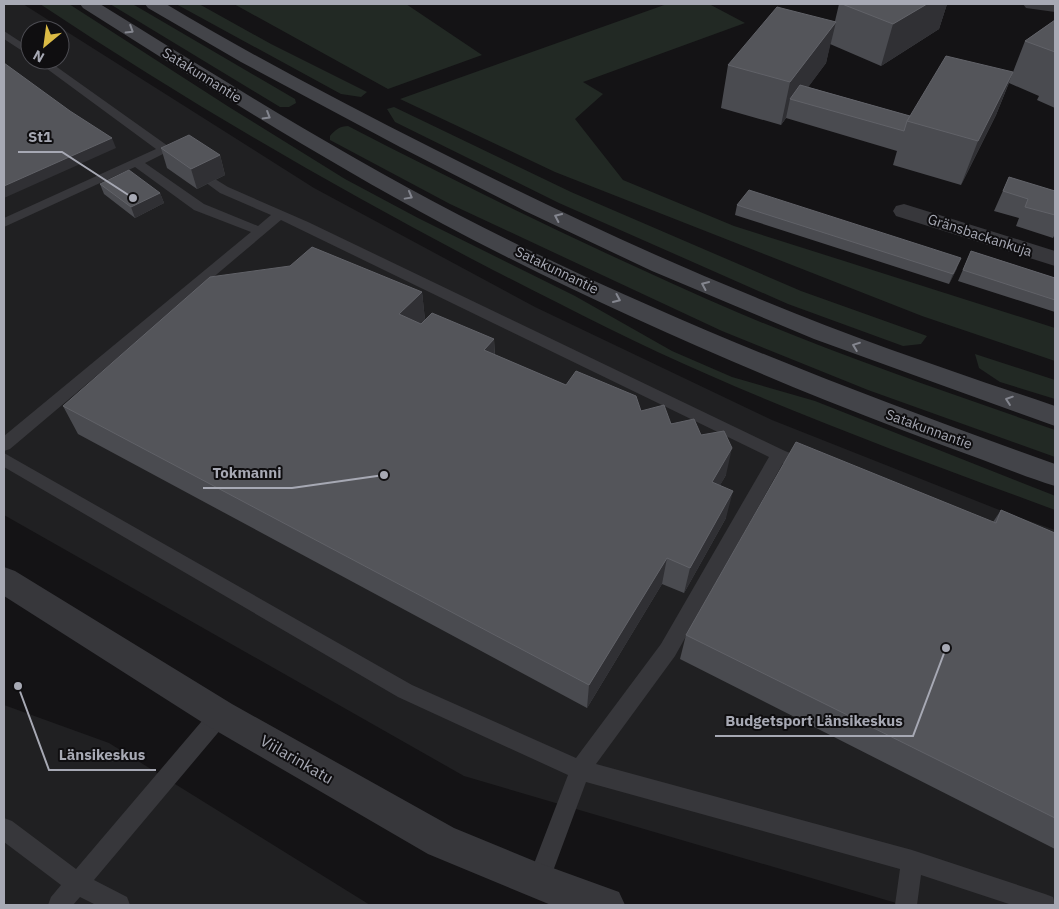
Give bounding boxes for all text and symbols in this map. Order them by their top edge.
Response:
north arrow [20,20,70,70]
one-way arrow [124,23,133,33]
street label: Satakunnantie [159,43,245,107]
text: N [30,46,47,67]
one-way arrow [262,110,271,120]
callout: St1 [18,122,62,152]
text: St1 [28,127,52,146]
one-way arrow [404,190,413,200]
street label: Gränsbackankuja [926,210,1035,260]
one-way arrow [554,214,563,224]
street label: Satakunnantie [512,242,602,298]
one-way arrow [701,280,710,291]
one-way arrow [612,293,621,304]
one-way arrow [852,342,861,352]
one-way arrow [1005,396,1014,406]
street label: Satakunnantie [883,405,975,453]
callout: Tokmanni [203,458,292,488]
text: Tokmanni [212,463,282,482]
callout: Budgetsport Länsikeskus [715,706,913,736]
text: Budgetsport Länsikeskus [725,711,903,730]
street label: Viilarinkatu [257,730,337,788]
callout: Länsikeskus [49,740,156,770]
text: Länsikeskus [59,745,146,764]

